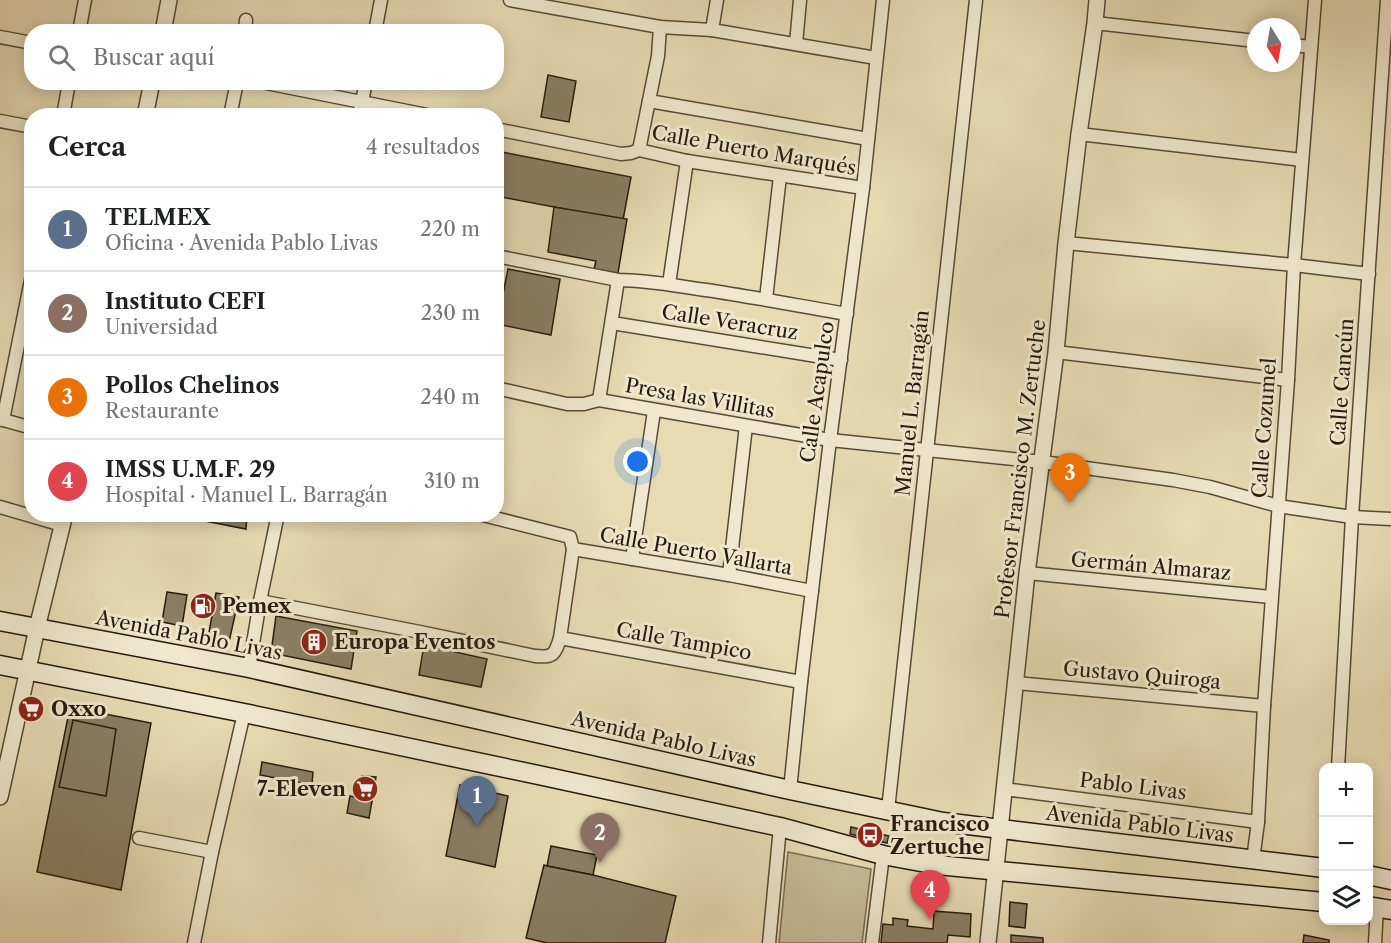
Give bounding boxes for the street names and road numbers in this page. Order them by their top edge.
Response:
street label: Calle Puerto Marqués [650,120,858,180]
street label: Calle Veracruz [660,299,800,345]
street label: Manuel L. Barragán [890,308,934,497]
street label: Calle Cancún [1326,317,1358,447]
street label: Profesor Francisco M. Zertuche [990,318,1050,620]
street label: Calle Acapulco [795,320,839,464]
street label: Calle Cozumel [1247,357,1281,499]
street label: Presa las Villitas [623,373,777,423]
street label: Calle Puerto Vallarta [598,522,795,580]
street label: Germán Almaraz [1070,547,1232,585]
street label: Avenida Pablo Livas [93,605,284,665]
street label: Calle Tampico [614,617,754,665]
street label: Gustavo Quiroga [1062,656,1222,694]
street label: Avenida Pablo Livas [568,706,759,772]
street label: Pablo Livas [1078,768,1188,804]
street label: Avenida Pablo Livas [1044,800,1235,847]

